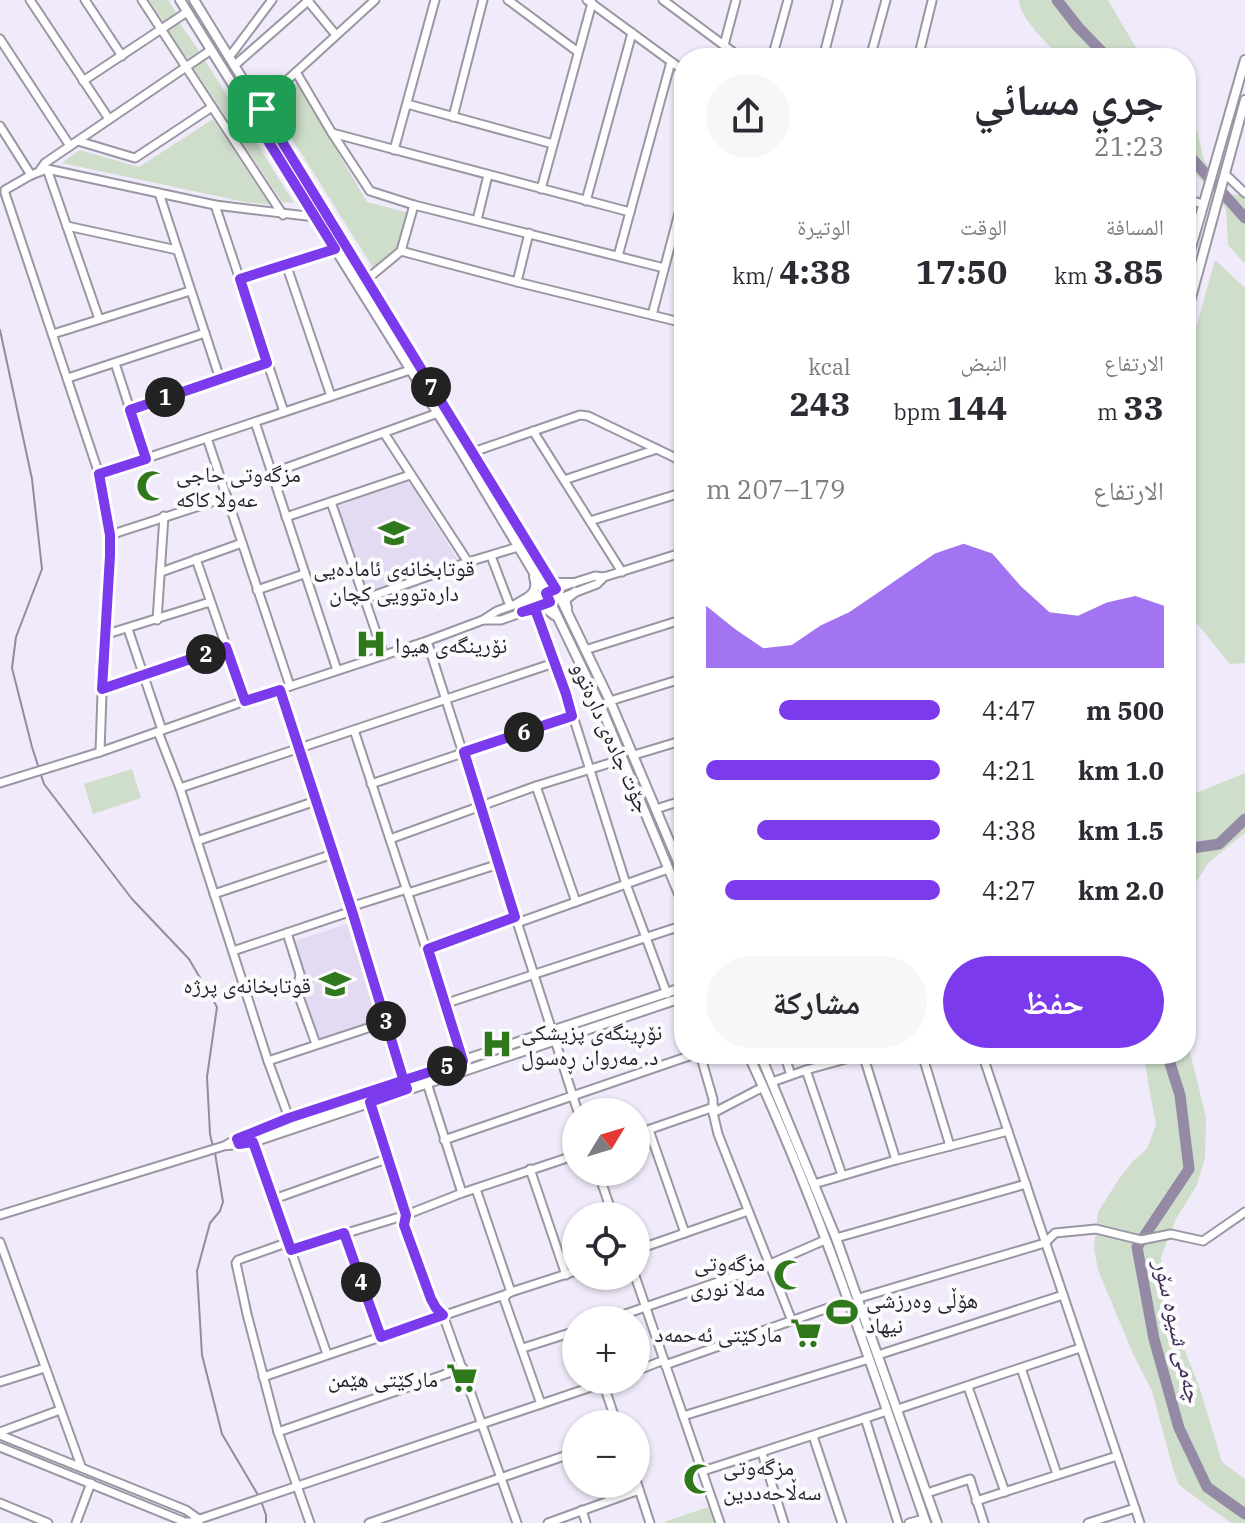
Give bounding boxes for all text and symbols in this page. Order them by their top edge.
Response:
text: جري مسائي [973,70,1164,127]
button: share [706,74,790,158]
pin [228,75,296,143]
icon: arrive [240,87,284,131]
text: 21:23 [1094,129,1164,163]
text: الوتيرة [797,212,851,241]
text: الوقت [960,212,1007,241]
text: المسافة [1106,212,1164,241]
text: 4:38 [779,249,851,293]
text: 17:50 [915,249,1007,293]
text: 3.85 [1093,249,1164,293]
text: /km [732,261,779,290]
text: km [1054,261,1093,290]
text: النبض [960,348,1007,377]
text: الارتفاع [1104,348,1164,377]
text: kcal [808,352,851,381]
pin: 7 [411,367,451,407]
text: 7 [424,372,438,401]
pin: 1 [145,377,185,417]
text: 243 [789,381,851,425]
text: 1 [158,382,172,411]
text: 144 [946,385,1007,429]
text: 33 [1123,385,1164,429]
text: bpm [893,397,946,426]
text: m [1097,397,1123,426]
place label: مزگەوتی حاجی عەولا کاکە [176,459,301,513]
mosque icon: مزگەوتی حاجی عەولا کاکە [135,469,169,503]
text: 179–207 m [706,472,846,506]
text: الارتفاع [1093,473,1164,507]
school or university icon: قوتابخانەی ئامادەیی دارەتوویی کچان [377,516,411,550]
place label: قوتابخانەی ئامادەیی دارەتوویی کچان [313,553,475,607]
hospital icon: نۆرینگەی هیوا [354,627,388,661]
place label: نۆرینگەی هیوا [395,630,507,659]
pin: 2 [186,634,226,674]
text: 2 [199,639,213,668]
street label: جۆت جادەی دارەتوو [566,657,658,817]
text: 4:47 [982,693,1036,727]
text: 500 m [1086,693,1164,727]
pin: 6 [504,712,544,752]
text: 6 [517,717,531,746]
text: 4:21 [982,753,1036,787]
text: 1.0 km [1078,753,1164,787]
text: 4:38 [982,813,1036,847]
text: 1.5 km [1078,813,1164,847]
text: 4:27 [982,873,1036,907]
text: 2.0 km [1078,873,1164,907]
button: مشاركة [706,956,927,1048]
button: حفظ [943,956,1164,1048]
school or university icon: قوتابخانەی پرژە [318,967,352,1001]
place label: قوتابخانەی پرژە [183,970,311,999]
pin: 3 [366,1001,406,1041]
text: 3 [379,1006,393,1035]
place label: نۆڕینگەی پزیشکی د. مەروان ڕەسول [521,1017,662,1074]
hospital icon: نۆڕینگەی پزیشکی د. مەروان ڕەسول [480,1027,514,1061]
pin: 5 [427,1046,467,1086]
text: 5 [440,1051,454,1080]
north arrow [562,1098,650,1186]
map controls [562,1098,650,1498]
button: locate [562,1202,650,1290]
place label: مزگەوتی مەلا نوری [690,1248,765,1302]
water label: چەمی شیوە سۆر [1147,1255,1211,1406]
mosque icon: مزگەوتی مەلا نوری [772,1258,806,1292]
pin: 4 [341,1262,381,1302]
text: 4 [354,1267,368,1296]
place label: هۆڵی وەرزشی نیهاد [866,1285,978,1339]
sports icon: هۆڵی وەرزشی نیهاد [825,1295,859,1329]
button: + [562,1306,650,1394]
supermarket icon: مارکێتی ئەحمەد [789,1316,823,1350]
place label: مارکێتی ئەحمەد [655,1319,782,1348]
supermarket icon: مارکێتی هێمن [445,1361,479,1395]
place label: مارکێتی هێمن [328,1364,438,1393]
button: − [562,1410,650,1498]
place label: مزگەوتی سەڵاحەددین [723,1452,821,1506]
mosque icon: مزگەوتی سەڵاحەددین [682,1462,716,1496]

